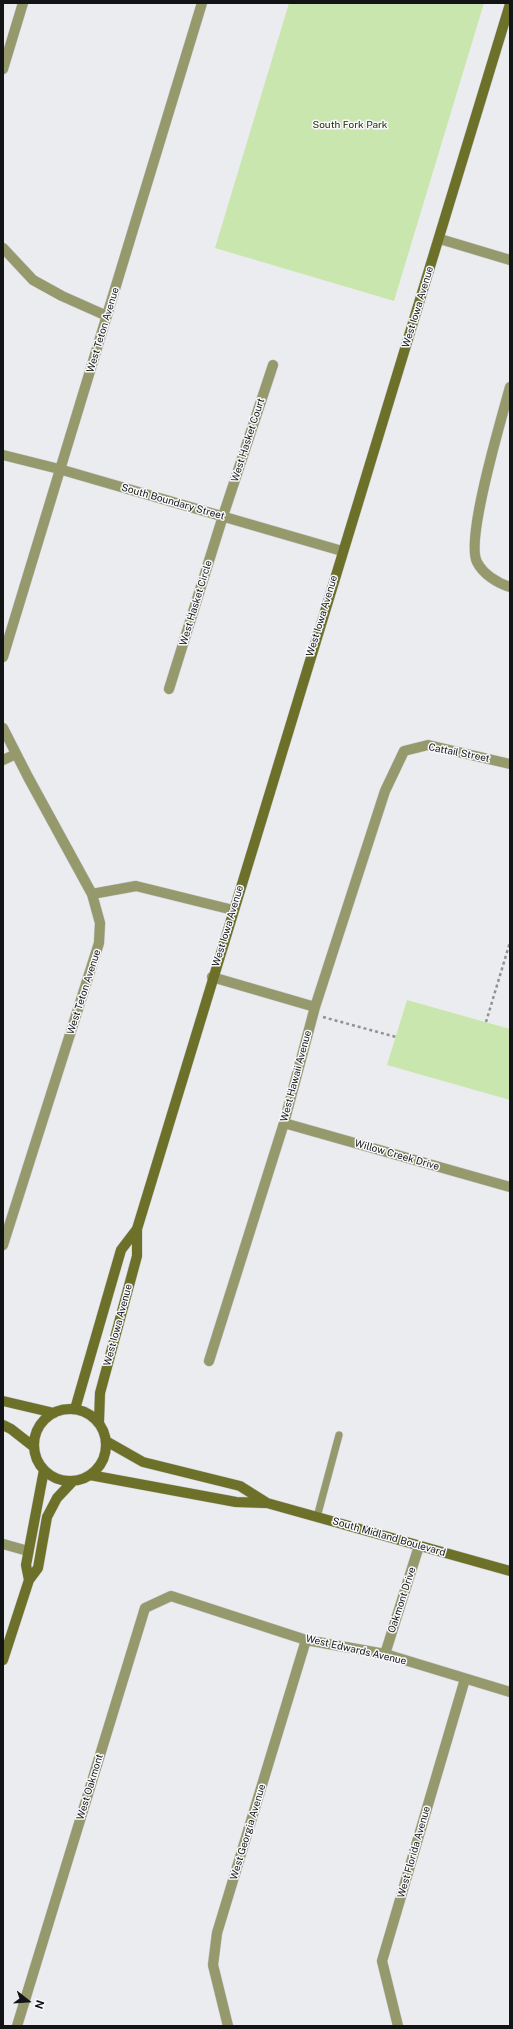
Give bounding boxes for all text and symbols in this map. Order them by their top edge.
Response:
park label: South Fork Park [313,119,387,131]
street label: West Iowa Avenue [400,265,436,349]
street label: West Teton Avenue [84,286,122,374]
street label: West Hasket Court [229,397,267,483]
street label: South Boundary Street [120,482,226,522]
street label: West Hasket Circle [177,559,215,647]
street label: West Iowa Avenue [304,574,340,658]
street label: Cattail Street [427,741,491,765]
street label: West Iowa Avenue [210,884,246,968]
street label: West Teton Avenue [65,948,103,1036]
street label: West Hawaii Avenue [278,1029,314,1123]
street label: Willow Creek Drive [353,1137,441,1173]
street label: West Iowa Avenue [101,1283,135,1367]
street label: South Midland Boulevard [331,1515,447,1559]
street label: Oakmont Drive [386,1566,418,1634]
street label: West Edwards Avenue [305,1633,407,1667]
street label: West Oakmont [74,1753,106,1821]
street label: West Georgia Avenue [228,1783,268,1881]
street label: West Florida Avenue [395,1805,433,1899]
north arrow [8,1981,48,2021]
text: N [32,1999,46,2010]

